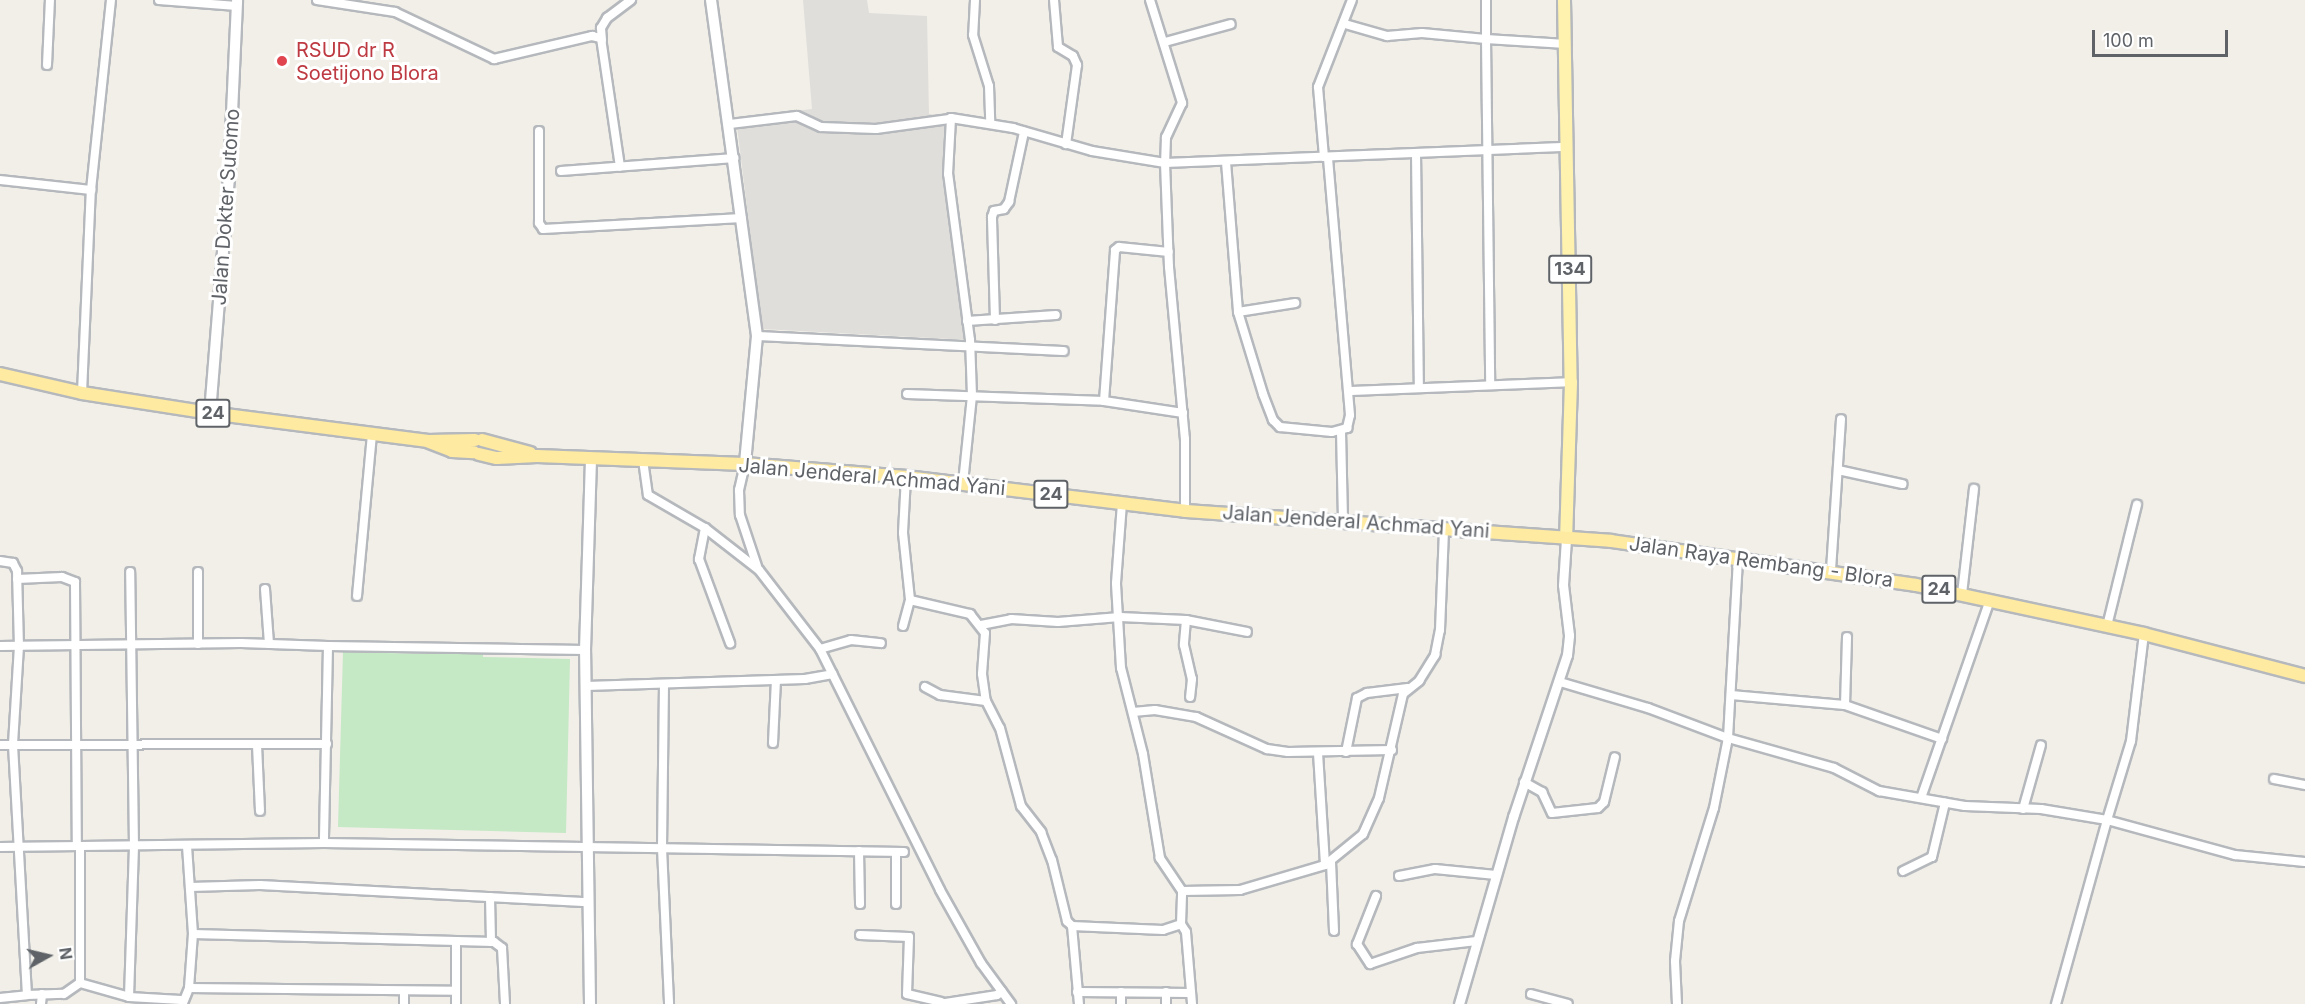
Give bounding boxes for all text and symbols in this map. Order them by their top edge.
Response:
scale bar [2095,18,2232,56]
text: 100 m [2103,30,2154,51]
place label: RSUD dr R Soetijono Blora [296,38,439,85]
marker: RSUD dr R Soetijono Blora [273,52,291,70]
street label: Jalan Dokter Sutomo [207,108,245,306]
road number: 134 [1548,254,1592,284]
road number: 24 [195,398,231,428]
street label: Jalan Jenderal Achmad Yani [738,453,1006,501]
road number: 24 [1033,479,1069,509]
street label: Jalan Jenderal Achmad Yani [1222,501,1490,543]
street label: Jalan Raya Rembang - Blora [1627,532,1895,592]
road number: 24 [1921,574,1957,604]
north arrow [18,926,78,986]
text: N [55,946,77,961]

